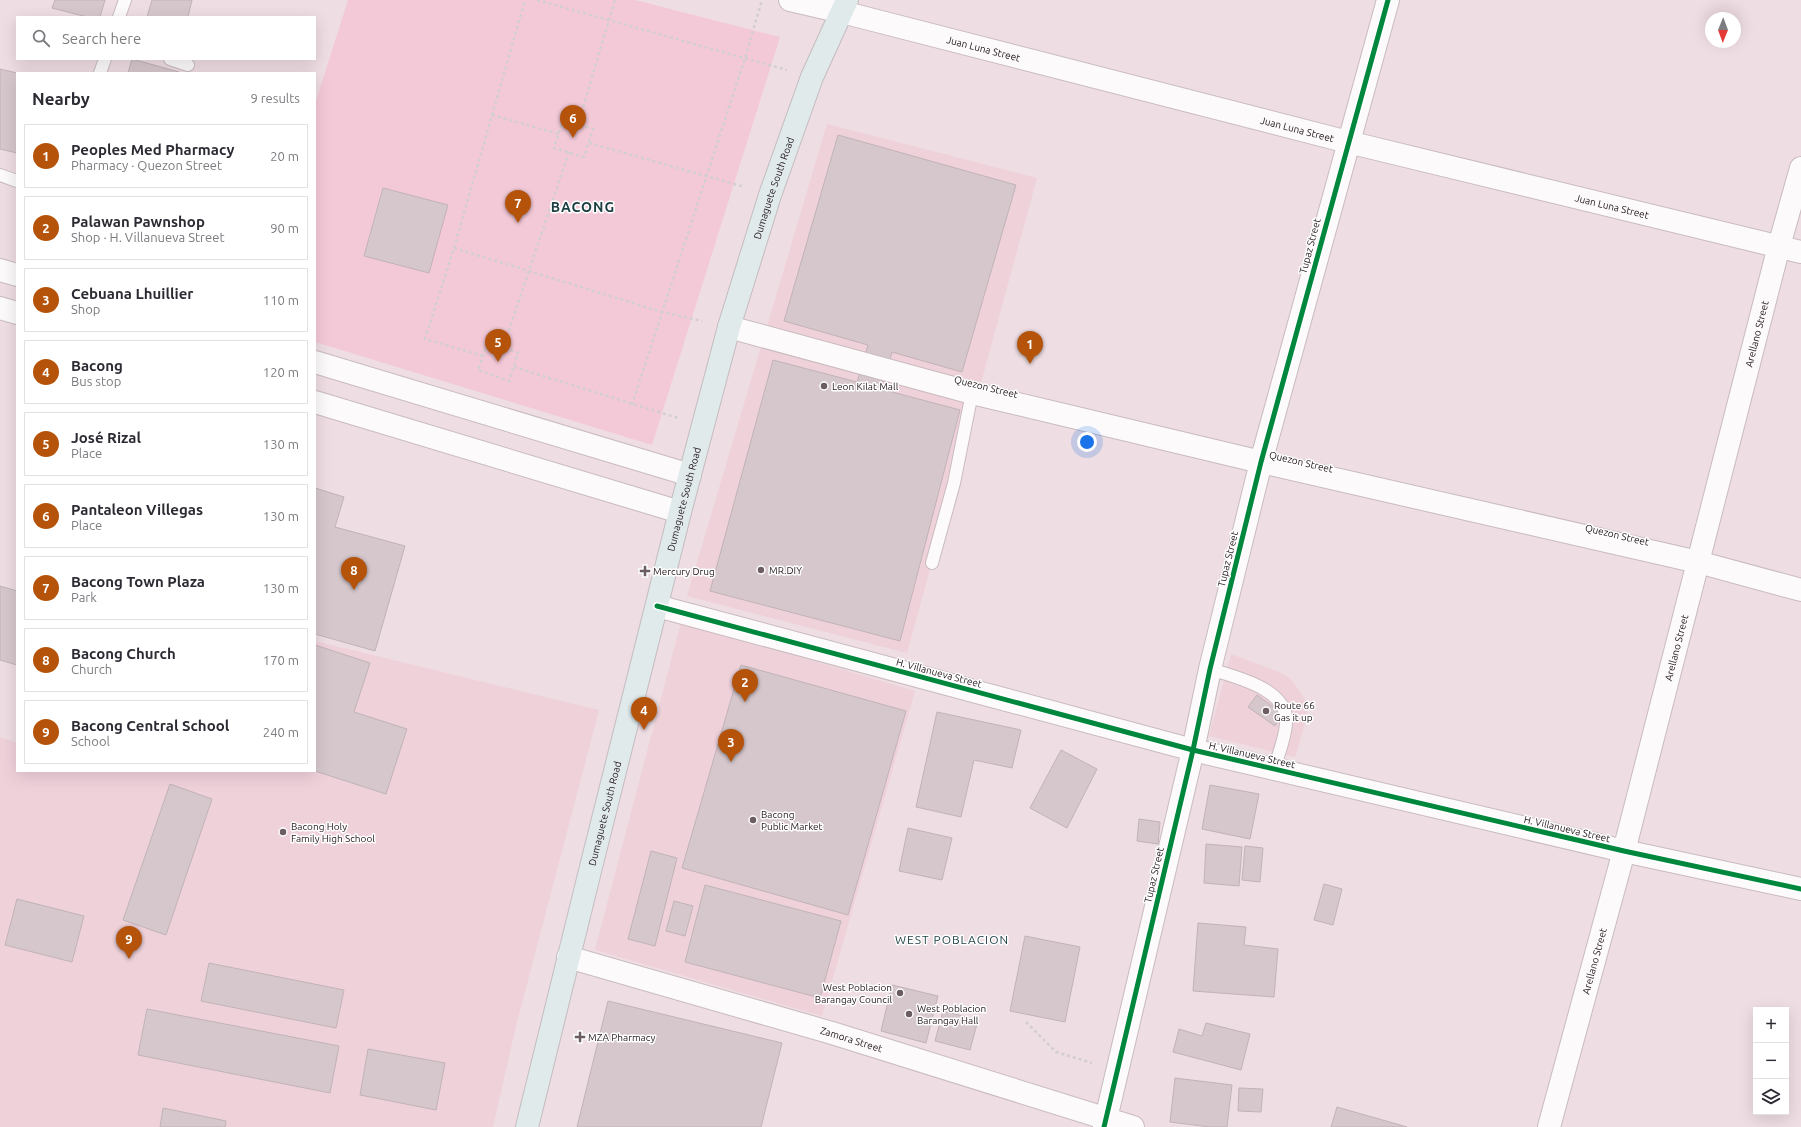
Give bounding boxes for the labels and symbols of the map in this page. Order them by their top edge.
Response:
north arrow [1705,12,1741,48]
street label: Juan Luna Street [945,34,1022,63]
pin: 6 [560,105,586,138]
street label: Juan Luna Street [1259,114,1335,144]
street label: Dumaguete South Road [751,135,796,240]
pin: 7 [505,190,531,223]
street label: Juan Luna Street [1574,192,1650,220]
district label: BACONG [551,199,615,215]
street label: Tupaz Street [1297,217,1323,275]
street label: Arellano Street [1743,299,1770,368]
pin: 5 [485,329,511,362]
pin: 1 [1017,331,1043,364]
street label: Quezon Street [953,374,1019,400]
marker: Leon Kilat Mall [819,381,829,391]
place label: Leon Kilat Mall [832,381,899,392]
your location [1077,432,1097,452]
street label: Dumaguete South Road [665,446,702,552]
street label: Quezon Street [1268,449,1334,475]
street label: Quezon Street [1584,522,1650,548]
street label: Tupaz Street [1216,530,1240,588]
pin: 8 [341,557,367,590]
marker: MR.DIY [756,565,766,575]
place label: MR.DIY [769,565,802,576]
marker: Mercury Drug [640,566,650,576]
place label: Mercury Drug [653,566,715,577]
street label: Arellano Street [1662,613,1690,682]
street label: H. Villanueva Street [895,656,983,690]
pin: 2 [732,669,758,702]
pin: 4 [631,697,657,730]
place label: Route 66 Gas it up [1274,700,1315,723]
marker: Route 66 Gas it up [1261,706,1271,716]
pin: 3 [718,729,744,762]
street label: H. Villanueva Street [1208,740,1296,770]
street label: Dumaguete South Road [586,760,623,867]
place label: Bacong Public Market [761,809,823,832]
street label: H. Villanueva Street [1523,814,1611,844]
marker: Bacong Public Market [748,815,758,825]
place label: Bacong Holy Family High School [291,821,375,844]
marker: Bacong Holy Family High School [278,827,288,837]
street label: Tupaz Street [1142,846,1166,904]
pin: 9 [116,926,142,959]
street label: Arellano Street [1580,927,1608,995]
district label: WEST POBLACION [895,933,1009,946]
place label: West Poblacion Barangay Council [815,982,892,1005]
marker: West Poblacion Barangay Council [895,988,905,998]
place label: West Poblacion Barangay Hall [917,1003,986,1026]
marker: West Poblacion Barangay Hall [904,1009,914,1019]
street label: Zamora Street [819,1024,884,1054]
marker: MZA Pharmacy [575,1032,585,1042]
place label: MZA Pharmacy [588,1032,655,1043]

